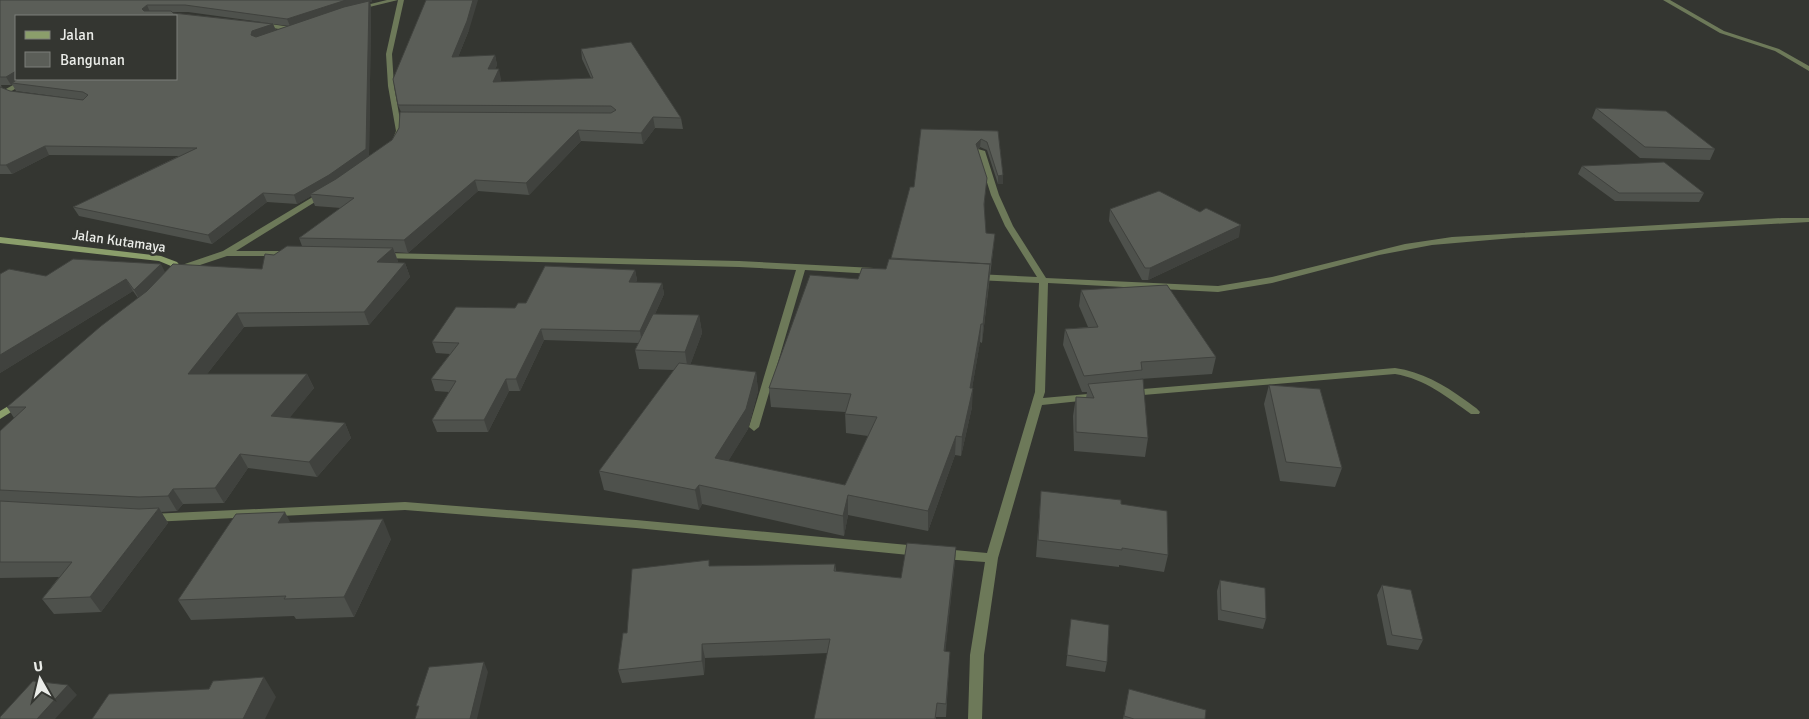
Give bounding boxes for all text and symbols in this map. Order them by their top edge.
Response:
legend [15,15,178,80]
text: Jalan [60,26,94,44]
text: Bangunan [60,51,125,69]
street label: Jalan Kutamaya [71,226,167,256]
north arrow [15,654,65,704]
text: U [32,658,44,676]

